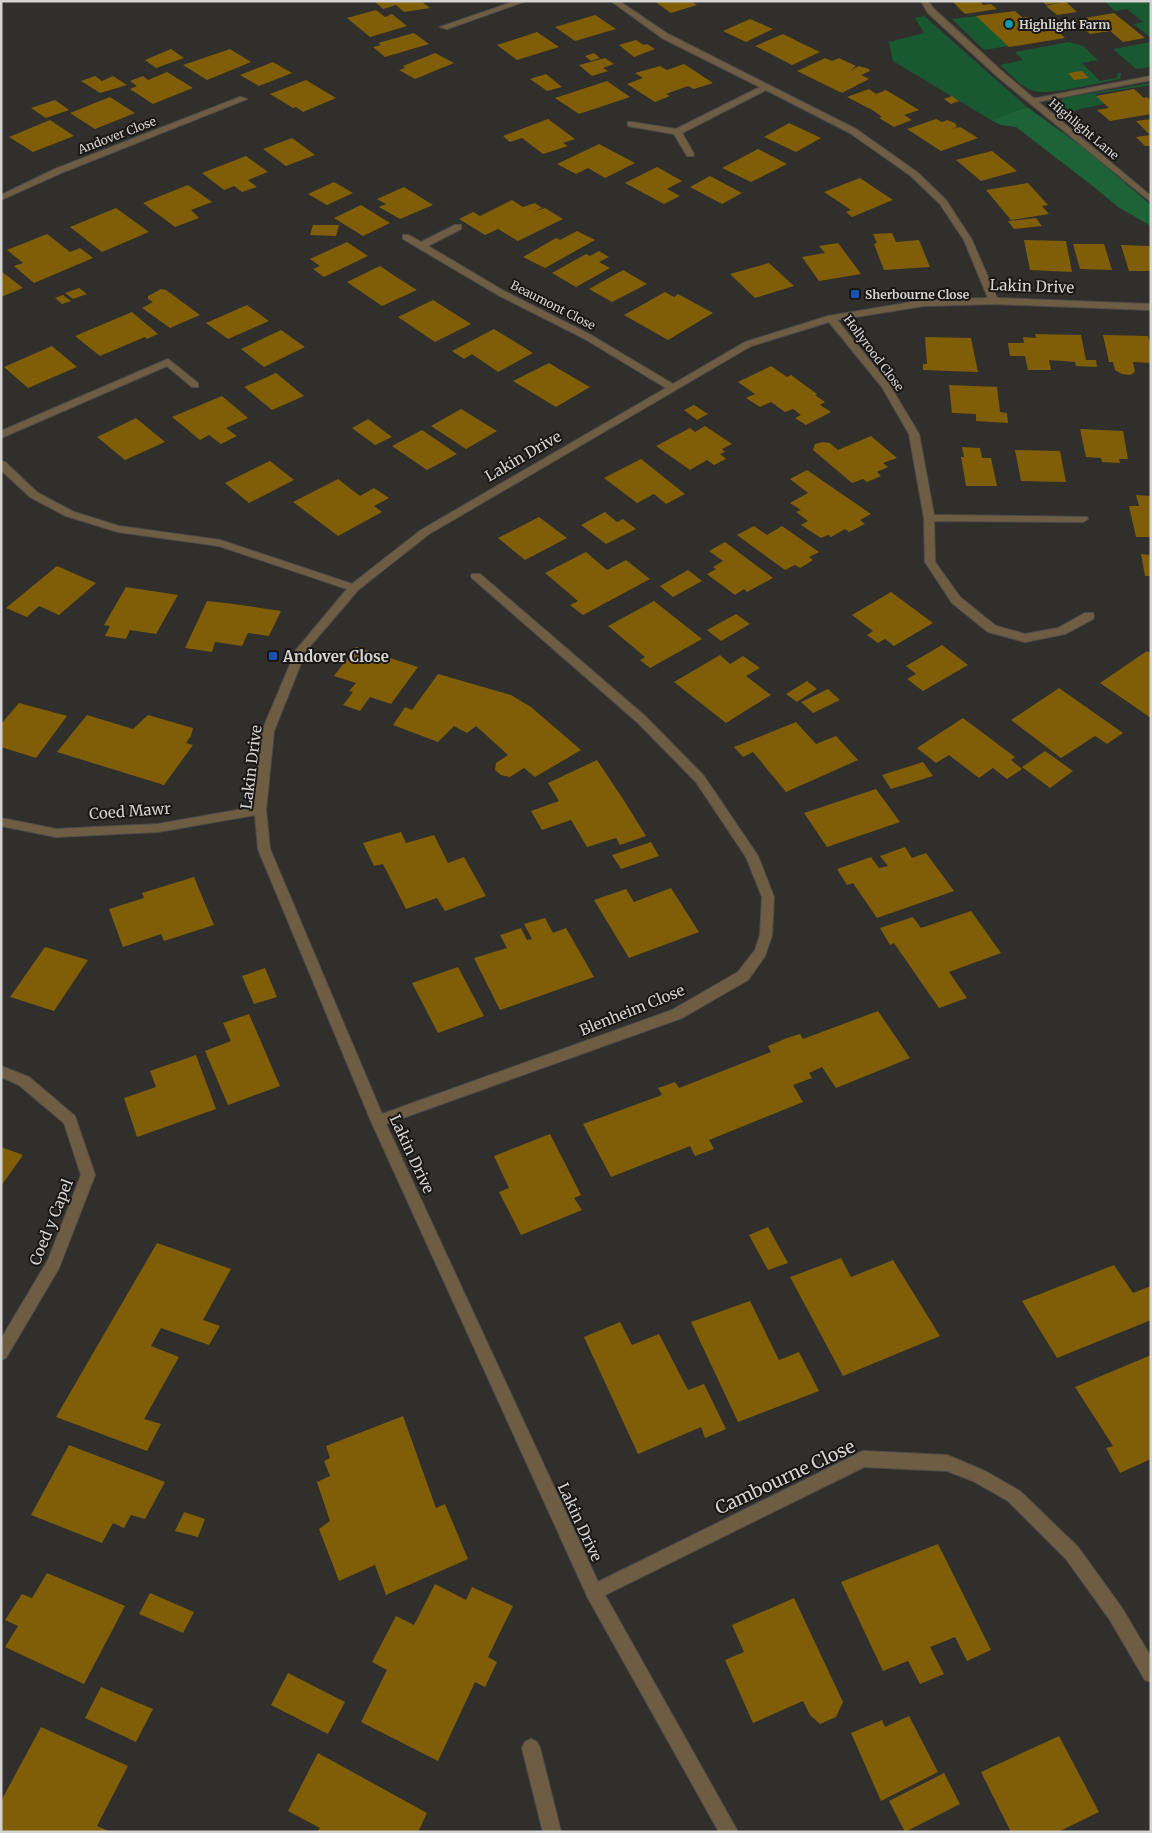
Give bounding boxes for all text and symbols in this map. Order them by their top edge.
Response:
place label: Highlight Farm [1019,17,1110,32]
marker: Highlight Farm [1003,18,1015,30]
street label: Highlight Lane [1046,95,1122,163]
street label: Andover Close [75,113,158,157]
street label: Lakin Drive [989,275,1075,297]
street label: Beaumont Close [508,277,598,333]
place label: Sherbourne Close [865,287,970,302]
marker: Sherbourne Close [849,288,861,300]
street label: Hollyrood Close [841,312,907,394]
street label: Lakin Drive [482,427,565,485]
place label: Andover Close [282,647,389,666]
marker: Andover Close [267,650,279,662]
street label: Lakin Drive [236,724,266,810]
street label: Coed Mawr [89,799,172,823]
street label: Blenheim Close [577,980,687,1040]
street label: Lakin Drive [385,1112,439,1197]
street label: Coed y Capel [25,1176,77,1268]
street label: Cambourne Close [711,1434,859,1520]
street label: Lakin Drive [553,1480,607,1565]

